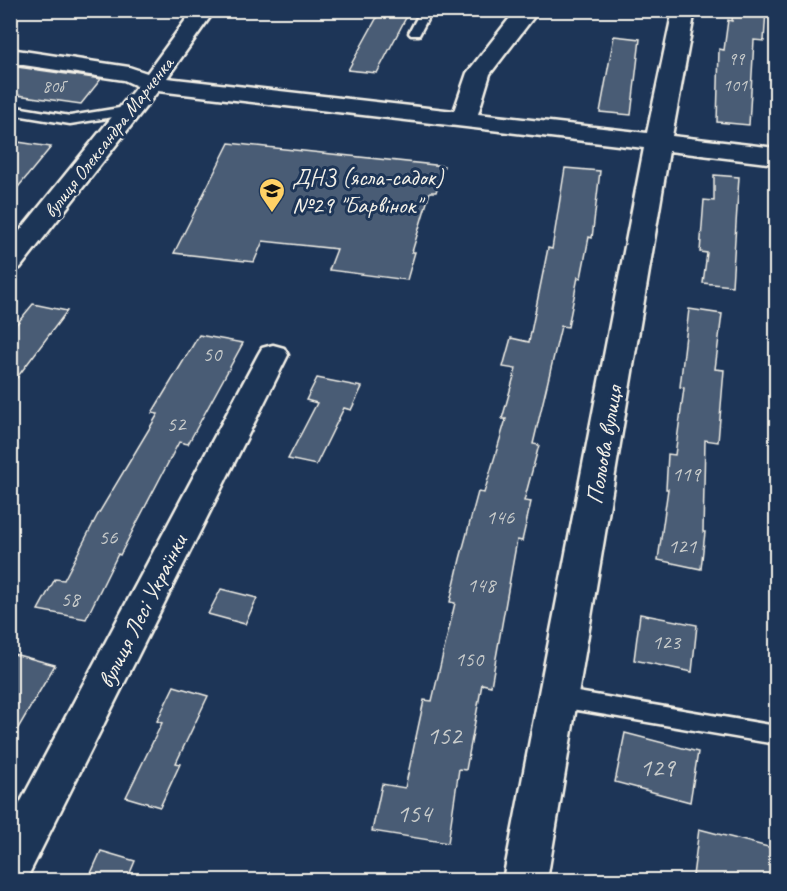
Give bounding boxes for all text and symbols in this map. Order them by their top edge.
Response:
house number: 99 [728,48,746,70]
street label: вулиця Олександра Марченка [38,51,180,223]
house number: 101 [723,74,748,96]
house number: 80б [42,75,68,97]
place label: ДНЗ (ясла-садок) №29 "Барвінок" [292,162,444,220]
school or university icon: ДНЗ (ясла-садок) №29 "Барвінок" [257,176,287,214]
house number: 50 [203,341,223,367]
street label: Польова вулиця [579,382,629,507]
house number: 52 [167,411,187,437]
house number: 119 [672,461,702,487]
house number: 146 [486,504,515,530]
house number: 56 [99,524,118,550]
street label: вулиця Лесі Українки [90,527,195,693]
house number: 121 [668,533,698,559]
house number: 148 [467,572,498,598]
house number: 58 [61,586,82,612]
house number: 123 [652,629,682,655]
house number: 150 [455,646,485,672]
house number: 152 [426,719,464,752]
house number: 129 [639,751,677,784]
house number: 154 [396,797,434,830]

